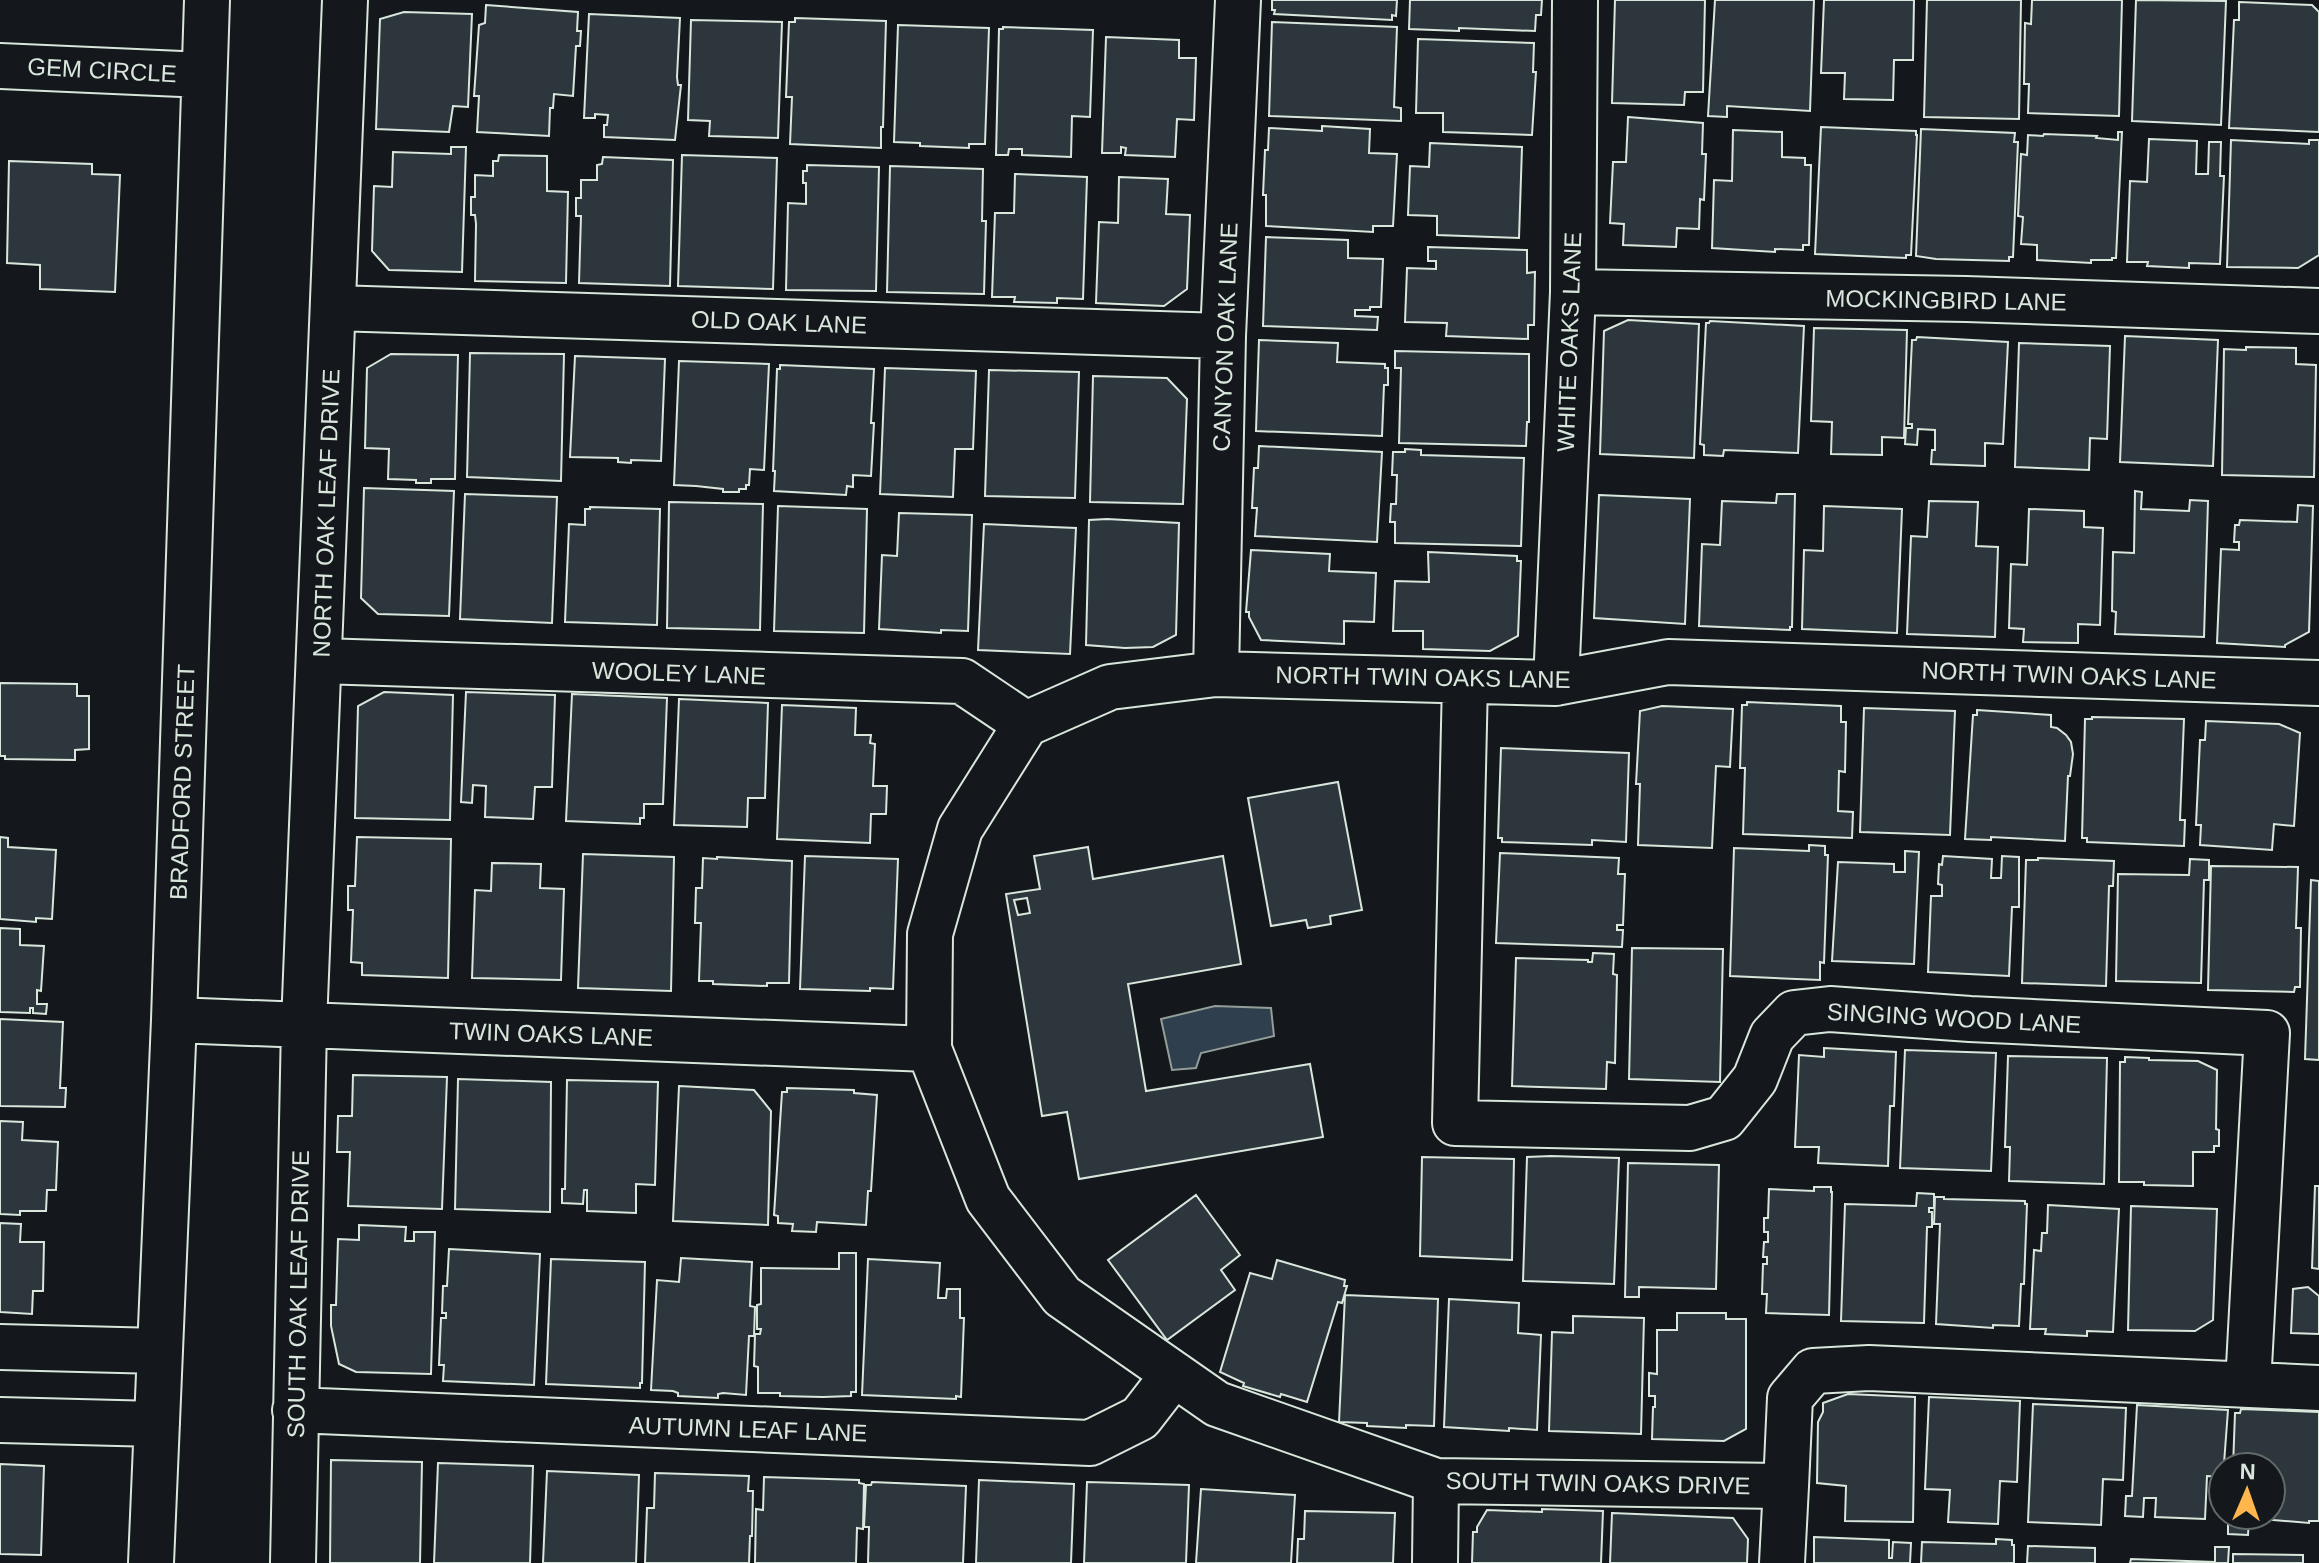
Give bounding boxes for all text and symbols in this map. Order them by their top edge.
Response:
street label: GEM CIRCLE [27,53,177,87]
street label: CANYON OAK LANE [1208,222,1242,452]
street label: WHITE OAKS LANE [1552,232,1586,452]
street label: MOCKINGBIRD LANE [1825,284,2067,316]
street label: OLD OAK LANE [691,305,867,339]
street label: NORTH OAK LEAF DRIVE [307,368,345,658]
street label: WOOLEY LANE [591,656,767,690]
street label: NORTH TWIN OAKS LANE [1921,656,2217,694]
street label: NORTH TWIN OAKS LANE [1275,661,1571,693]
street label: BRADFORD STREET [164,663,200,900]
street label: SINGING WOOD LANE [1826,998,2082,1038]
street label: TWIN OAKS LANE [449,1017,653,1051]
street label: SOUTH OAK LEAF DRIVE [282,1150,314,1438]
street label: AUTUMN LEAF LANE [628,1411,868,1447]
north arrow [2207,1451,2287,1531]
text: N [2239,1459,2256,1484]
street label: SOUTH TWIN OAKS DRIVE [1445,1467,1751,1499]

